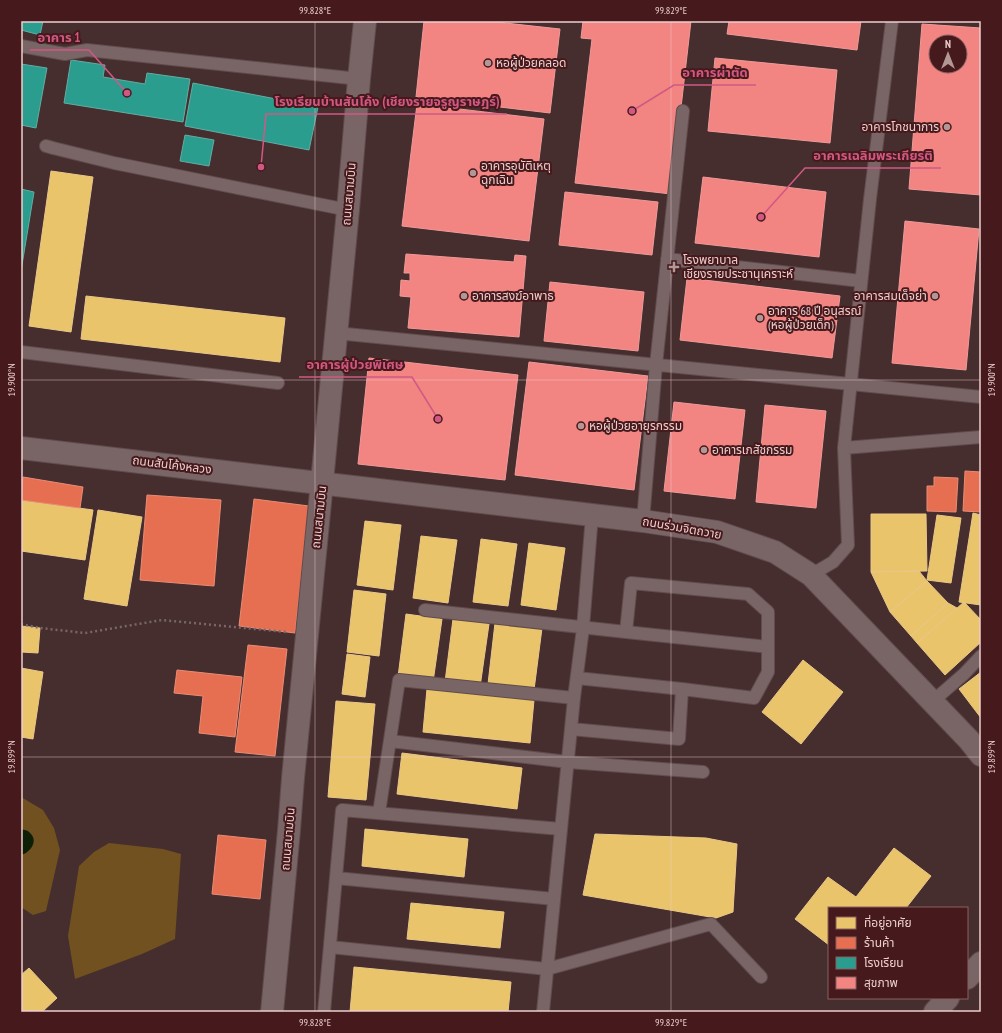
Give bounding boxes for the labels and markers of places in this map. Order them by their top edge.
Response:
callout: อาคาร 1 [30,25,89,50]
place label: หอผู้ป่วยคลอด [496,55,567,70]
marker: หอผู้ป่วยคลอด [483,58,493,68]
callout: อาคารผ่าตัด [674,60,756,85]
callout: โรงเรียนบ้านสันโค้ง (เชียงรายจรูญราษฎร์) [266,89,507,114]
place label: อาคารโภชนาการ [861,119,939,134]
marker: อาคารโภชนาการ [942,122,952,132]
callout: อาคารเฉลิมพระเกียรติ [805,143,941,168]
place label: อาคารอุบัติเหตุ ฉุกเฉิน [481,158,551,187]
marker: อาคารอุบัติเหตุ ฉุกเฉิน [468,168,478,178]
place label: โรงพยาบาล เชียงรายประชานุเคราะห์ [683,252,793,281]
marker: โรงพยาบาล เชียงรายประชานุเคราะห์ [668,261,680,273]
place label: อาคารสงฆ์อาพาธ [472,288,554,303]
place label: อาคารสมเด็จย่า [854,288,927,303]
marker: อาคารสงฆ์อาพาธ [459,291,469,301]
marker: อาคารสมเด็จย่า [930,291,940,301]
place label: อาคาร 68 ปี อนุสรณ์ (หอผู้ป่วยเด็ก) [768,303,861,332]
marker: อาคาร 68 ปี อนุสรณ์ (หอผู้ป่วยเด็ก) [755,313,765,323]
callout: อาคารผู้ป่วยพิเศษ [299,352,412,377]
place label: หอผู้ป่วยอายุรกรรม [589,418,682,433]
marker: หอผู้ป่วยอายุรกรรม [576,421,586,431]
place label: อาคารเภสัชกรรม [712,442,792,457]
marker: อาคารเภสัชกรรม [699,445,709,455]

